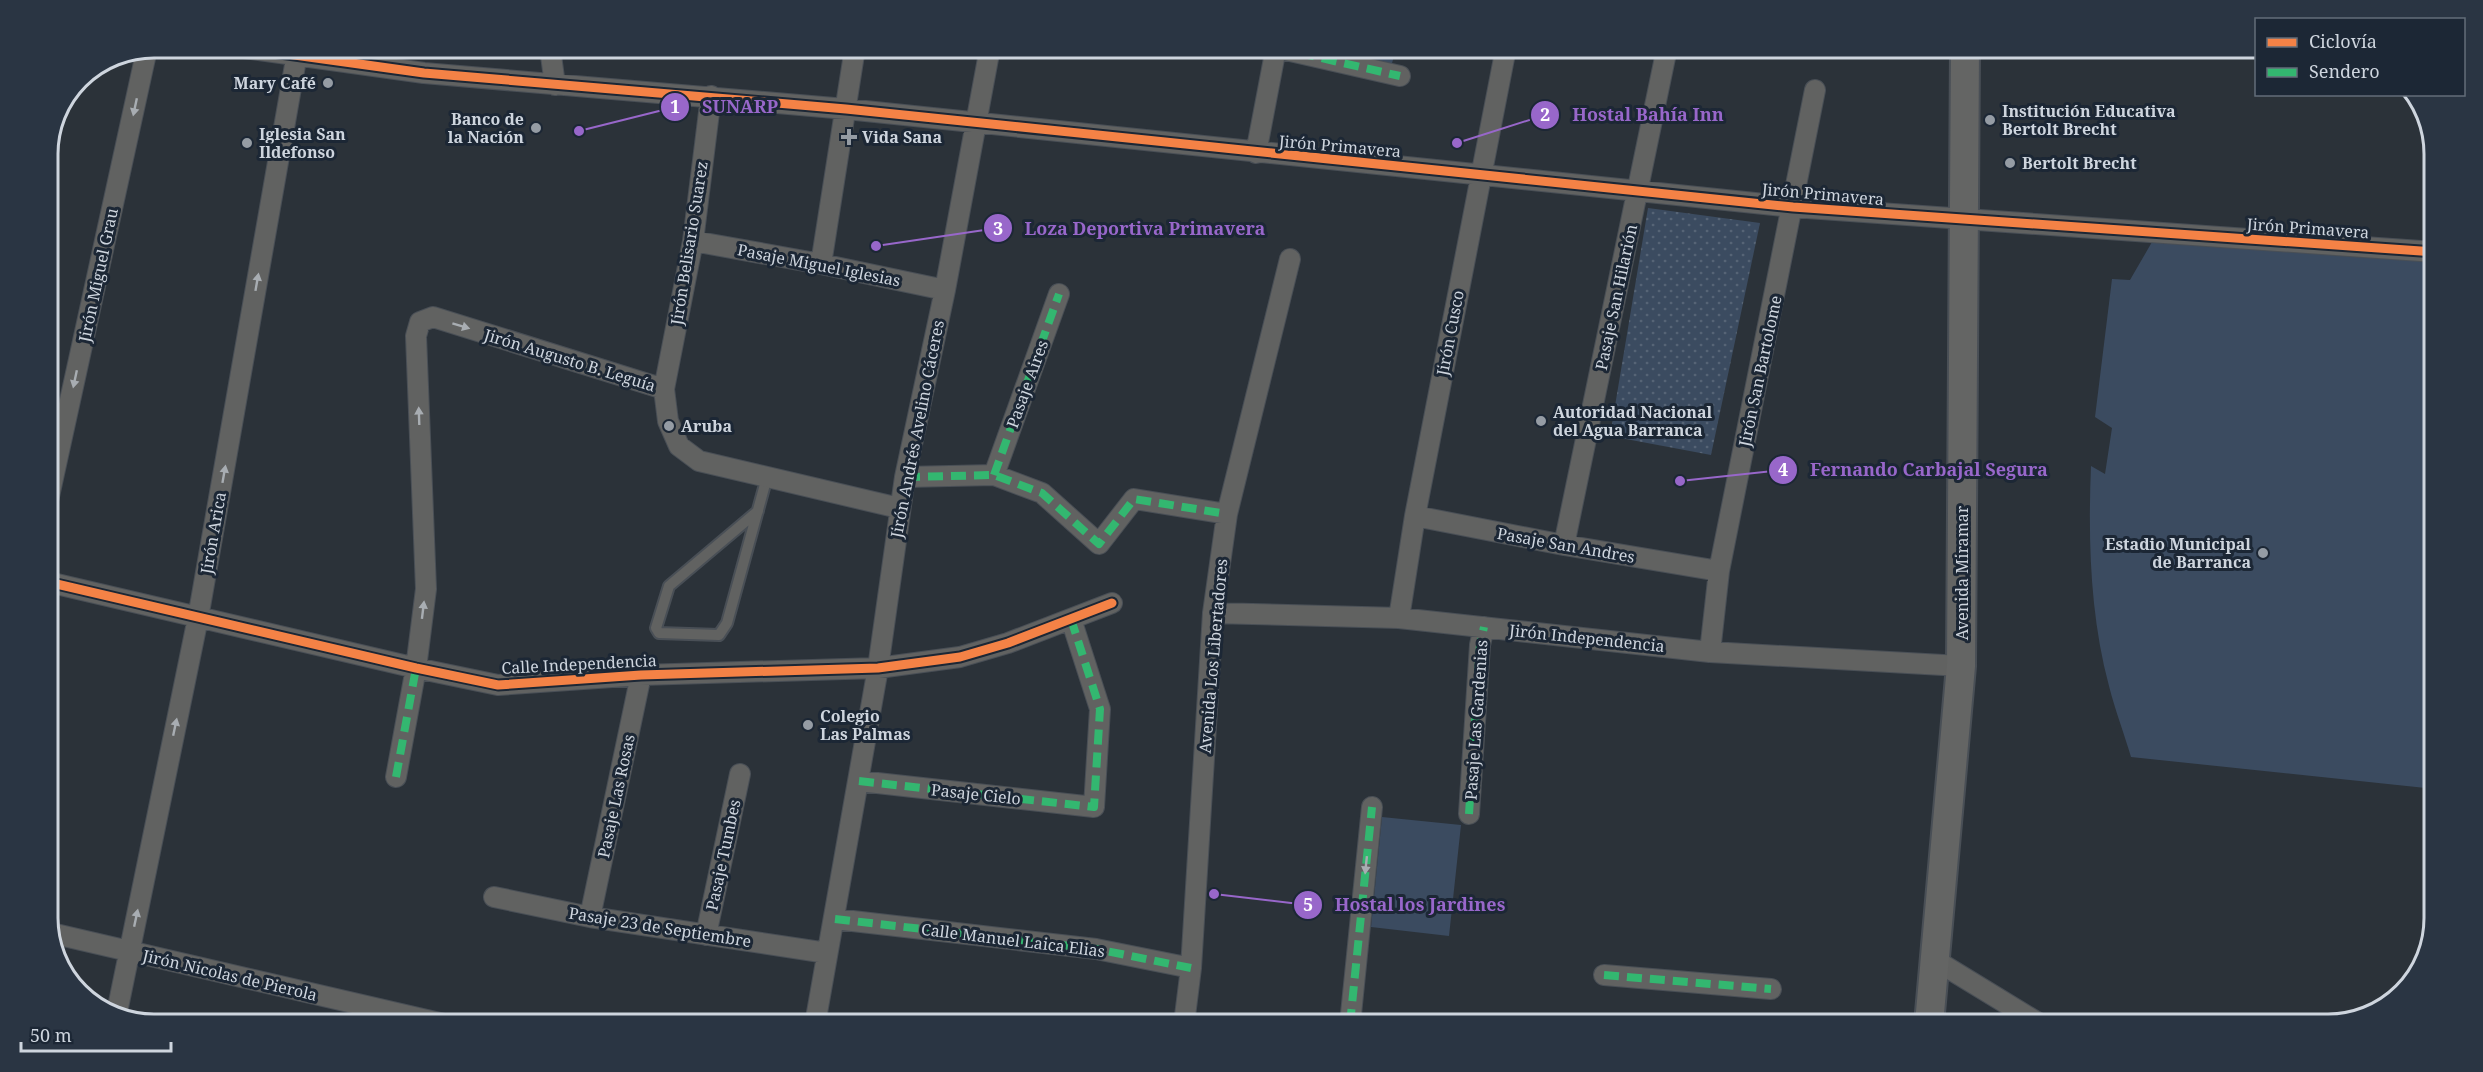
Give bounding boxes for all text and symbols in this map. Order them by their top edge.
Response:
legend [2255,18,2465,96]
text: Ciclovía [2309,29,2377,53]
text: Sendero [2309,59,2380,83]
place label: Mary Café [233,72,316,94]
marker: Mary Café [321,76,335,90]
callout: SUNARP [660,89,790,125]
text: 1 [670,94,680,118]
text: SUNARP [702,94,778,118]
one-way arrow [129,97,139,116]
callout: Hostal Bahía Inn [1530,97,1736,133]
place label: Institución Educativa Bertolt Brecht [2002,100,2176,140]
text: 2 [1540,102,1550,126]
text: Hostal Bahía Inn [1572,102,1724,126]
place label: Banco de la Nación [448,108,524,148]
marker: Institución Educativa Bertolt Brecht [1983,113,1997,127]
marker: Banco de la Nación [529,121,543,135]
place label: Iglesia San Ildefonso [259,123,346,163]
place label: Vida Sana [862,126,942,148]
marker: Vida Sana [840,128,858,146]
street label: Jirón Primavera [1277,130,1402,162]
marker: Iglesia San Ildefonso [240,136,254,150]
place label: Bertolt Brecht [2022,152,2137,174]
marker: Bertolt Brecht [2003,156,2017,170]
street label: Jirón Belisario Suarez [665,159,713,327]
street label: Jirón Primavera [1760,178,1885,210]
street label: Jirón Miguel Grau [73,206,123,345]
callout: Loza Deportiva Primavera [983,210,1277,246]
street label: Jirón Primavera [2245,213,2370,243]
text: 3 [993,216,1003,240]
text: Loza Deportiva Primavera [1025,216,1266,240]
street label: Pasaje San Hilarión [1590,222,1642,372]
street label: Pasaje Miguel Iglesias [736,238,902,292]
one-way arrow [253,272,262,291]
street label: Jirón Cusco [1431,288,1469,378]
street label: Jirón San Bartolome [1733,293,1787,450]
street label: Jirón Andrés Avelino Cáceres [885,318,949,541]
one-way arrow [452,321,470,331]
street label: Jirón Augusto B. Leguía [481,323,658,397]
street label: Pasaje Aires [1001,337,1053,431]
one-way arrow [70,370,79,389]
place label: Autoridad Nacional del Agua Barranca [1553,401,1713,441]
one-way arrow [415,406,424,425]
marker: Autoridad Nacional del Agua Barranca [1534,414,1548,428]
place label: Aruba [681,415,732,437]
marker: Aruba [662,419,676,433]
callout: Fernando Carbajal Segura [1768,452,2060,488]
text: 4 [1778,457,1788,481]
text: Fernando Carbajal Segura [1810,457,2048,481]
one-way arrow [219,464,228,483]
street label: Jirón Arica [195,490,231,577]
street label: Avenida Miramar [1951,505,1973,640]
street label: Pasaje San Andres [1495,522,1637,568]
place label: Estadio Municipal de Barranca [2105,533,2251,573]
marker: Estadio Municipal de Barranca [2256,546,2270,560]
street label: Avenida Los Libertadores [1194,558,1232,754]
one-way arrow [419,601,428,620]
street label: Jirón Independencia [1507,619,1666,657]
street label: Pasaje Las Gardenias [1459,639,1493,801]
street label: Calle Independencia [501,649,657,679]
place label: Colegio Las Palmas [820,705,911,745]
one-way arrow [171,718,181,736]
marker: Colegio Las Palmas [801,718,815,732]
street label: Pasaje Las Rosas [592,732,640,860]
street label: Pasaje Cielo [930,778,1022,810]
street label: Pasaje Tumbes [700,797,746,913]
one-way arrow [1361,855,1371,874]
callout: Hostal los Jardines [1293,887,1517,923]
text: 5 [1303,892,1313,916]
text: Hostal los Jardines [1335,892,1506,916]
street label: Pasaje 23 de Septiembre [567,902,753,952]
one-way arrow [132,908,141,927]
street label: Calle Manuel Laica Elias [920,918,1106,962]
street label: Jirón Nicolas de Pierola [140,944,319,1006]
scale bar [21,1015,171,1053]
text: 50 m [30,1023,72,1047]

